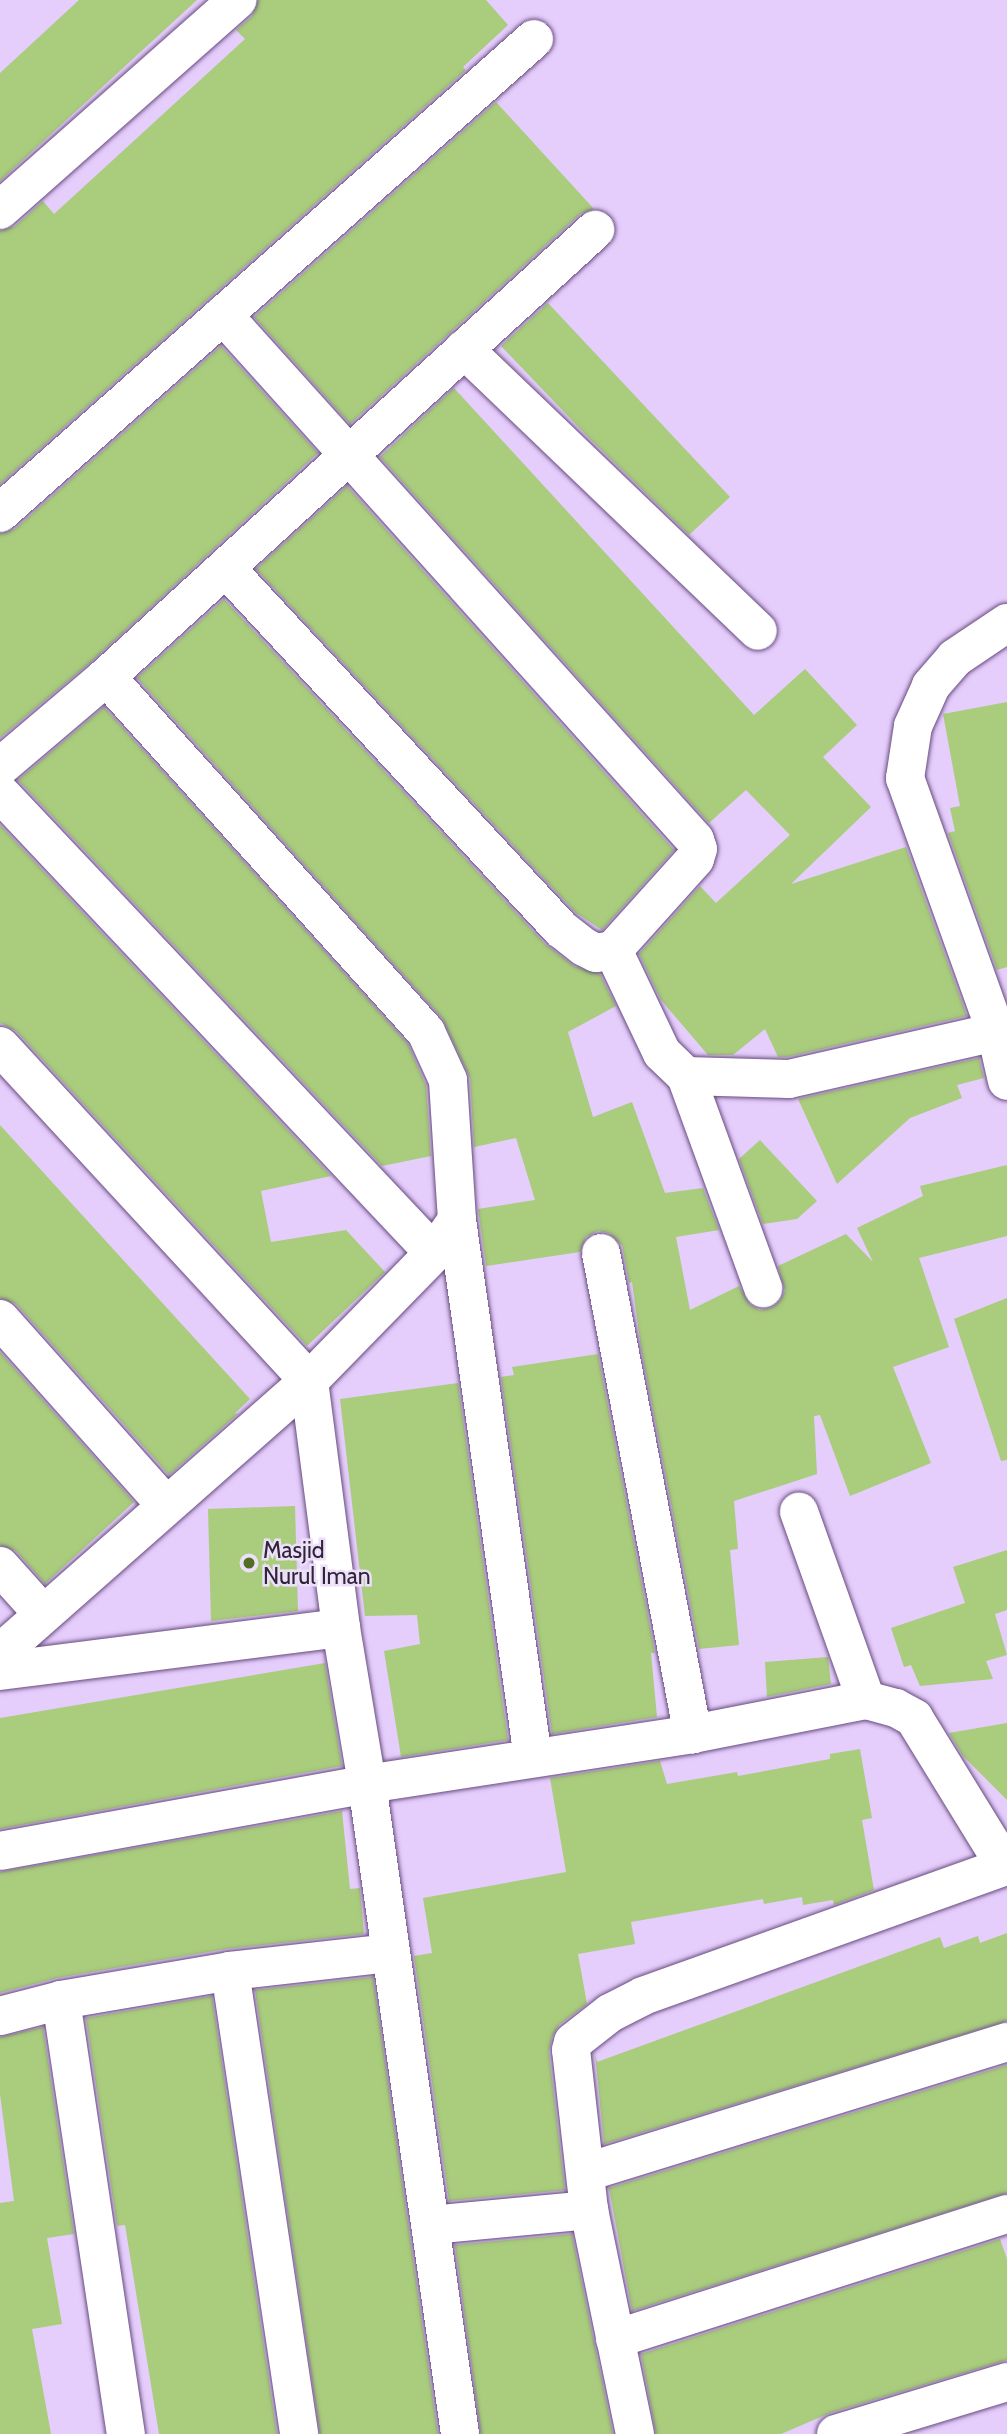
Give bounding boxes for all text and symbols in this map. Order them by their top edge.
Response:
place label: Masjid Nurul Iman [263,1536,371,1590]
marker: Masjid Nurul Iman [241,1555,257,1571]

